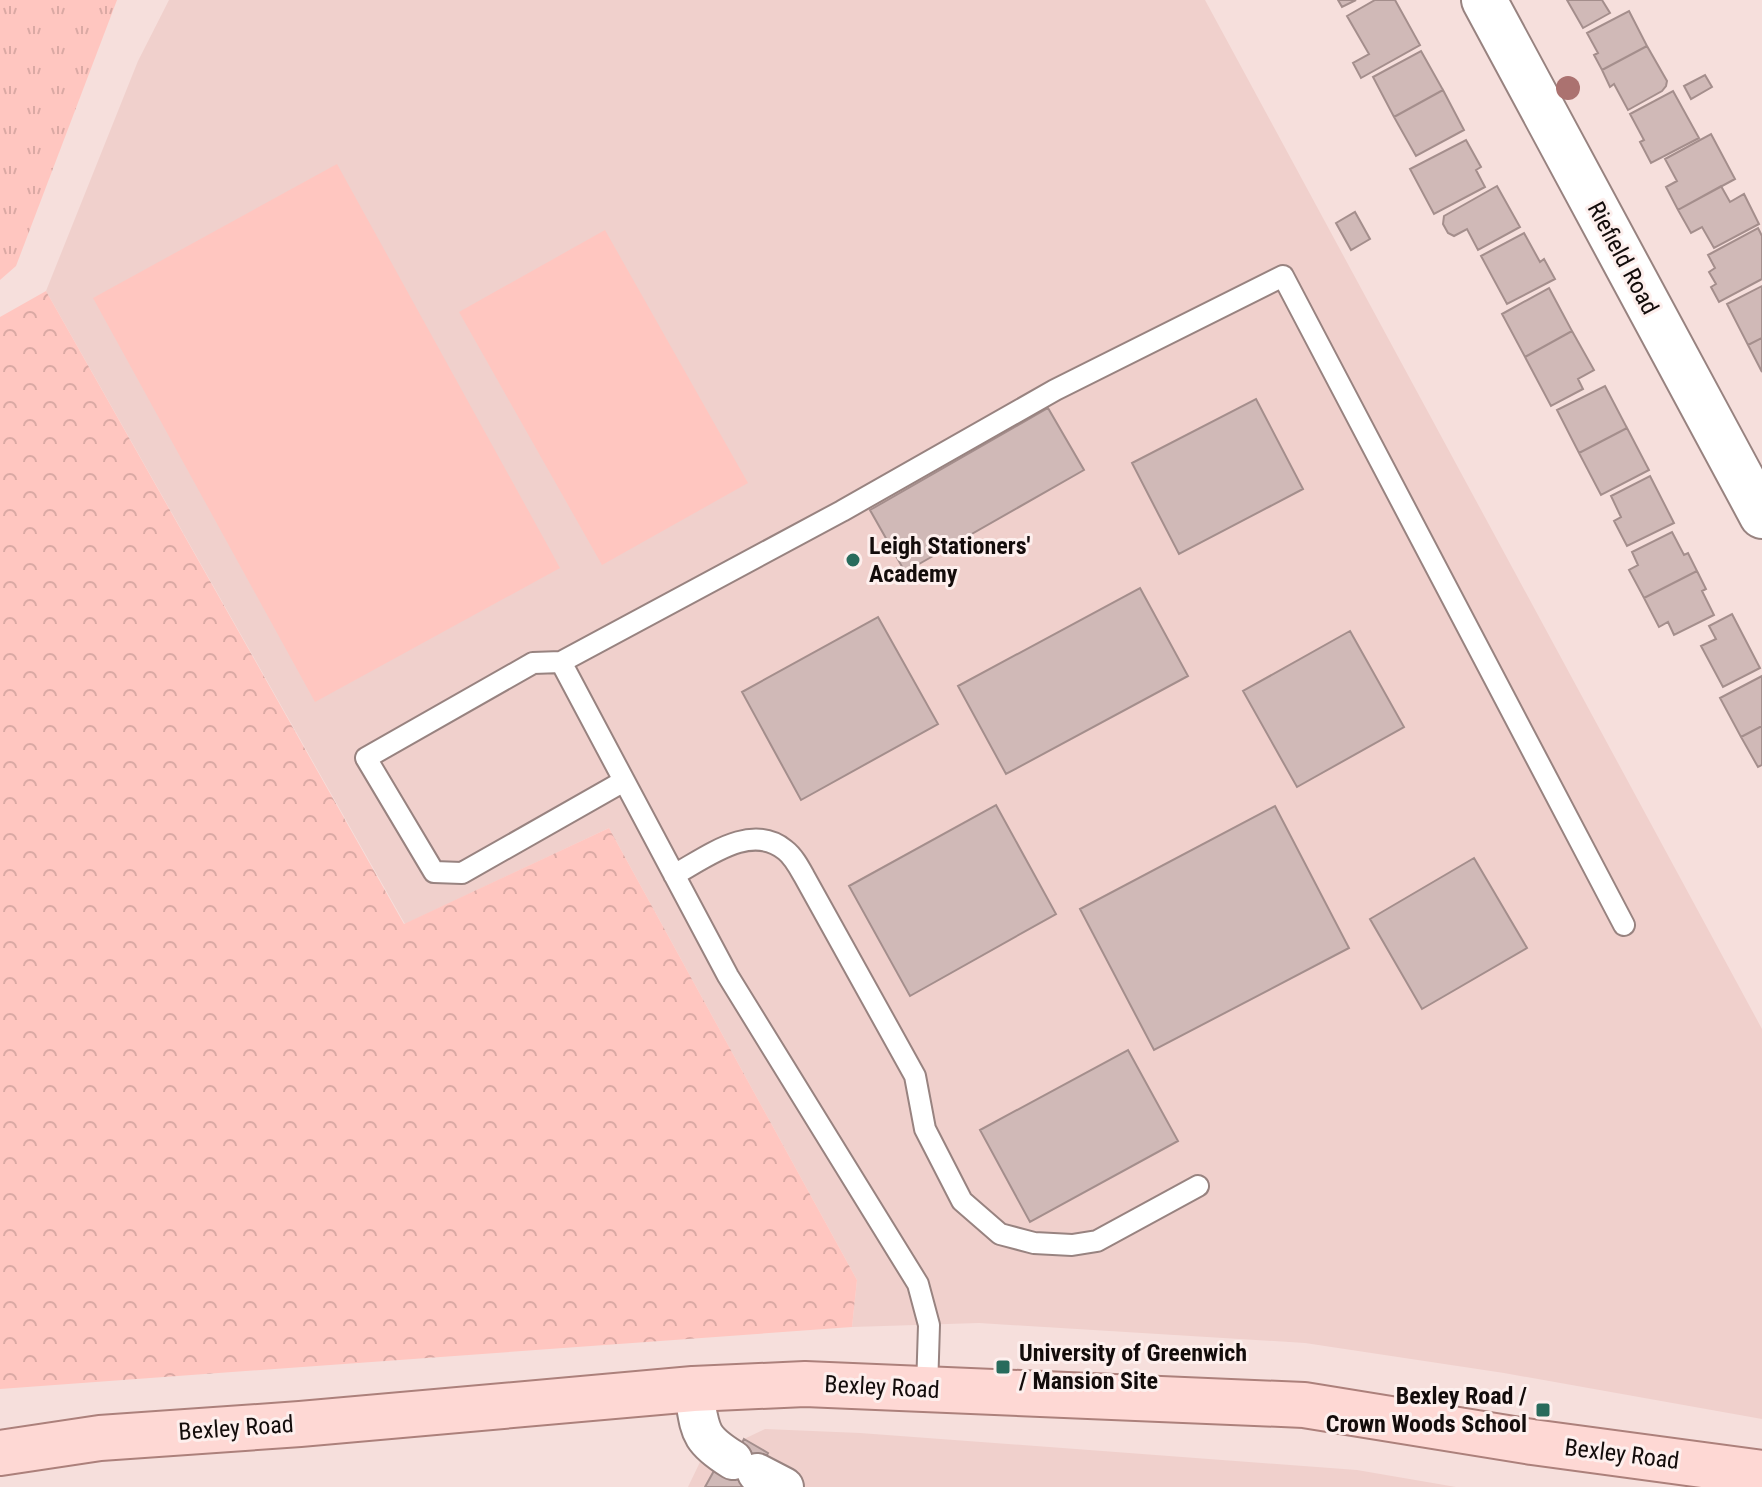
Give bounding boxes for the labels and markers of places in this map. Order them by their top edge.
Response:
place label: Leigh Stationers' Academy [869,532,1031,588]
marker: Leigh Stationers' Academy [844,551,862,569]
place label: University of Greenwich / Mansion Site [1018,1339,1247,1395]
marker: University of Greenwich / Mansion Site [994,1358,1012,1376]
place label: Bexley Road / Crown Woods School [1326,1382,1527,1438]
marker: Bexley Road / Crown Woods School [1534,1401,1552,1419]

